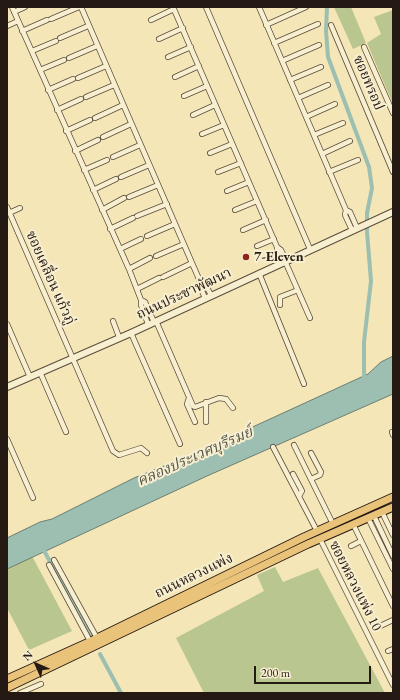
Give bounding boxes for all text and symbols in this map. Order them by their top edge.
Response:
street label: ซอยทรอป [349,53,387,113]
street label: ซอยเคลื่อน แก้วภู่ [22,228,78,328]
place label: 7-Eleven [254,249,304,265]
marker: 7-Eleven [241,252,251,262]
street label: ถนนประชาพัฒนา [134,265,234,323]
water label: คลองประเวศบุรีรมย์ [134,423,256,491]
street label: ซอยหลวงแพ่ง 10 [325,538,385,634]
street label: ถนนหลวงแพ่ง [152,550,236,602]
north arrow [16,644,56,684]
text: N [19,647,36,664]
scale bar [256,658,373,684]
text: 200 m [261,665,290,681]

